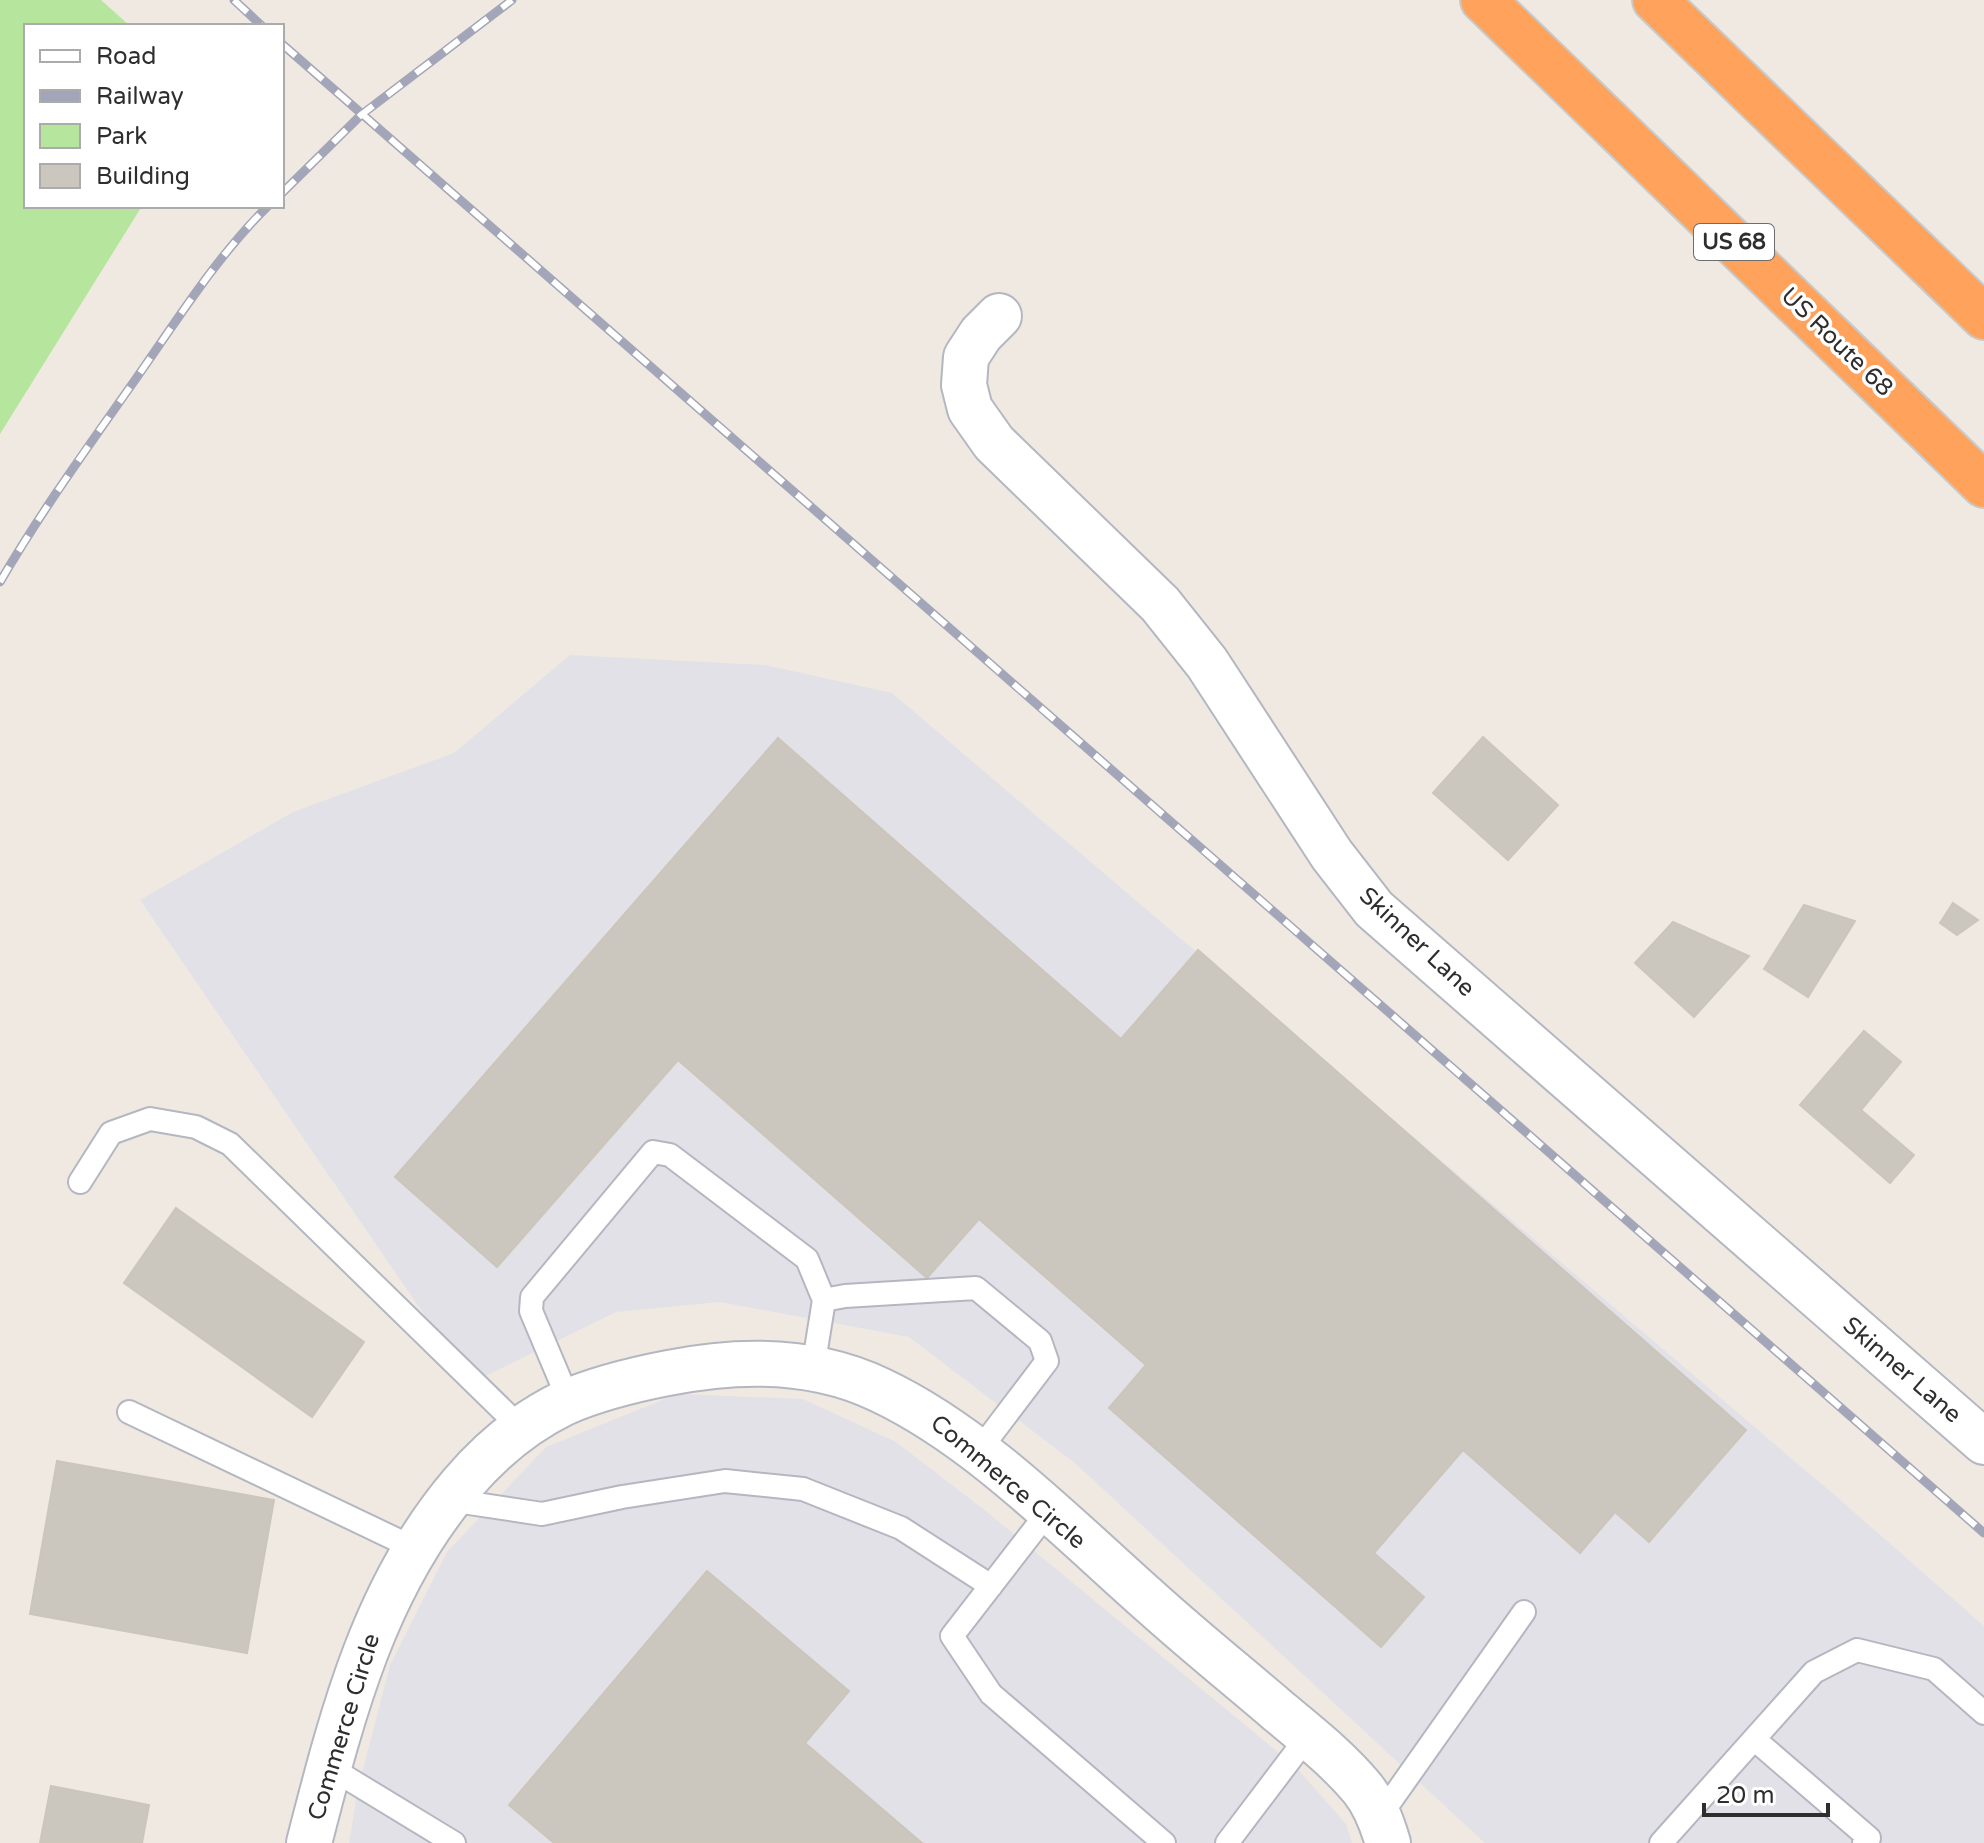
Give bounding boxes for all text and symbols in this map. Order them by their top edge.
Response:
legend [24,24,284,208]
text: Road [96,42,156,71]
text: Railway [96,82,184,111]
text: Park [96,122,147,151]
text: Building [96,162,190,191]
road number: US 68 [1694,224,1774,260]
street label: US Route 68 [1775,281,1899,403]
street label: Skinner Lane [1353,881,1481,1003]
street label: Skinner Lane [1837,1311,1967,1429]
street label: Commerce Circle [924,1409,1092,1555]
street label: Commerce Circle [302,1630,386,1824]
scale bar [1704,1767,1828,1817]
text: 20 m [1716,1781,1774,1810]

